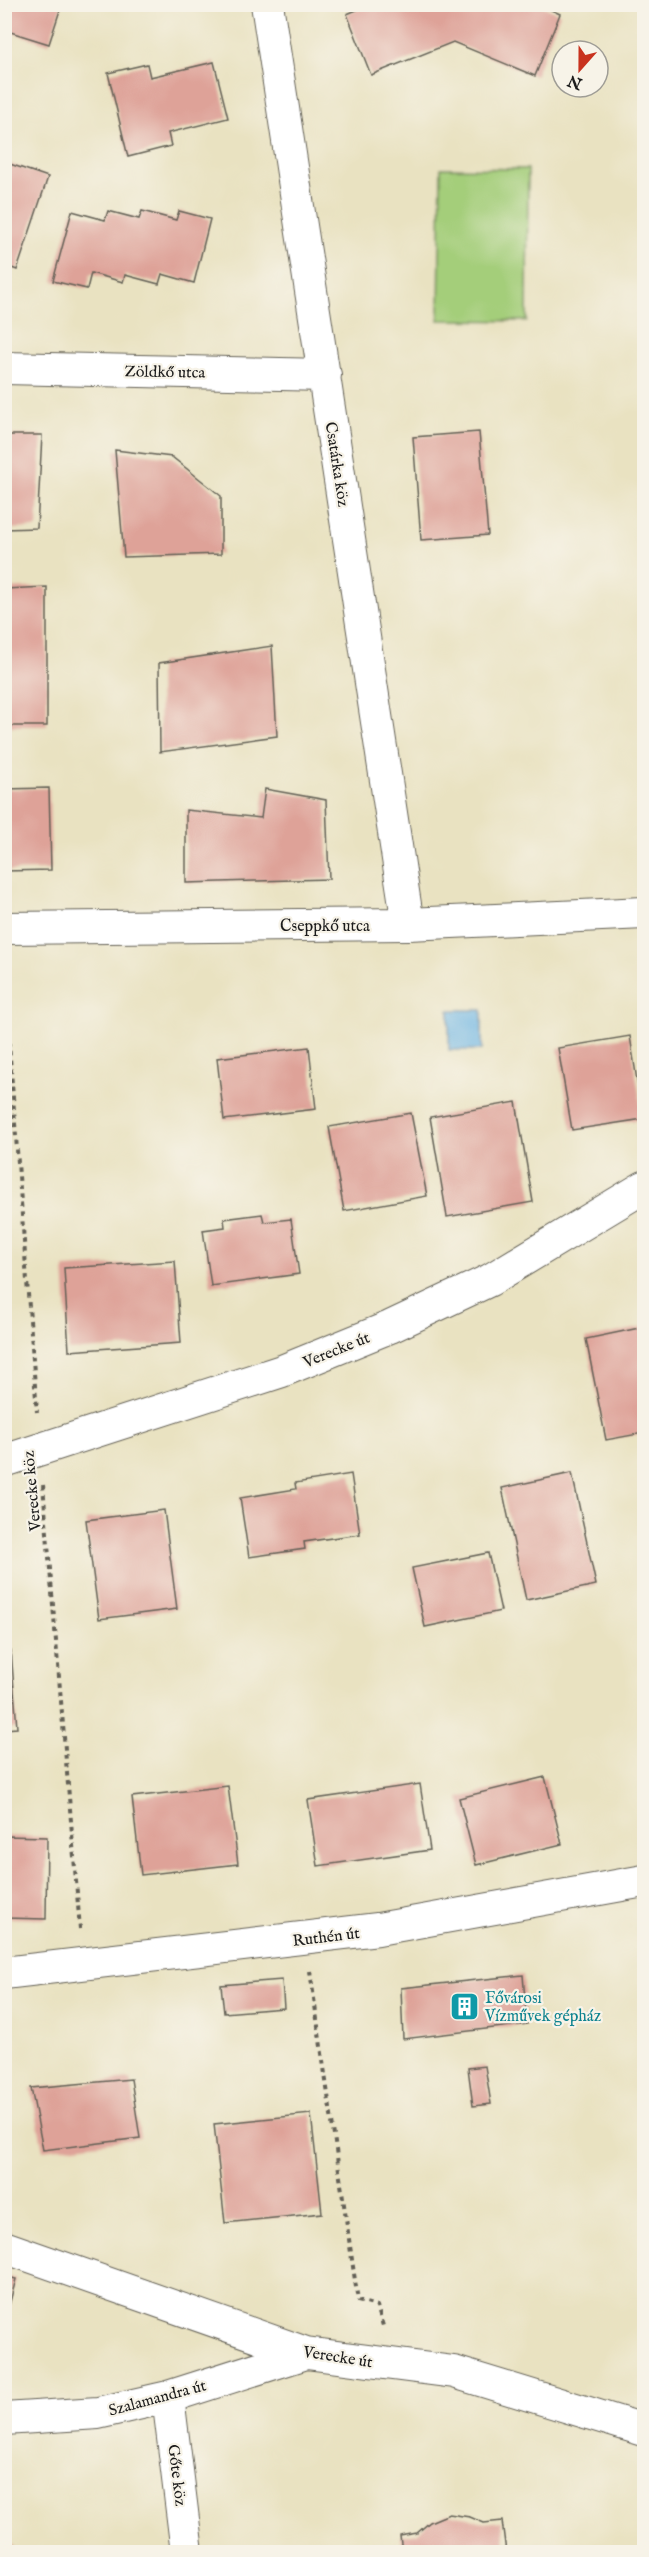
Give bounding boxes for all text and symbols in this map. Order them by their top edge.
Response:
north arrow [550,39,610,99]
text: N [565,69,586,93]
street label: Zöldkő utca [124,362,206,384]
street label: Csatárka köz [319,420,353,508]
street label: Cseppkő utca [280,917,370,937]
street label: Verecke út [300,1328,373,1374]
street label: Verecke köz [20,1450,47,1533]
street label: Ruthén út [292,1924,361,1952]
place label: Fővárosi Vízművek gépház [484,1989,601,2027]
building icon: Fővárosi Vízművek gépház [448,1990,480,2022]
street label: Verecke út [300,2342,374,2373]
street label: Szalamandra út [107,2376,209,2422]
street label: Gőte köz [162,2443,190,2507]

